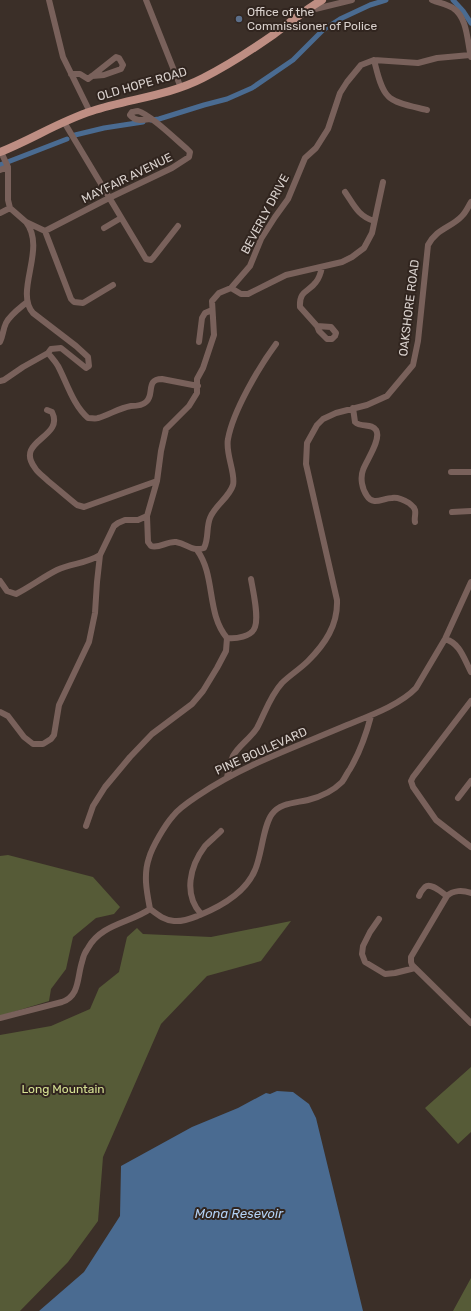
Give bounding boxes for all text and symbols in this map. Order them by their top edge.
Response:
place label: Office of the Commissioner of Police [247,5,377,33]
marker: Office of the Commissioner of Police [234,14,244,24]
street label: OLD HOPE ROAD [95,64,189,104]
street label: MAYFAIR AVENUE [79,150,175,206]
street label: BEVERLY DRIVE [238,172,292,256]
street label: OAKSHORE ROAD [396,259,422,357]
street label: PINE BOULEVARD [213,724,309,778]
park label: Long Mountain [21,1082,105,1096]
water label: Mona Resevoir [195,1206,284,1221]

